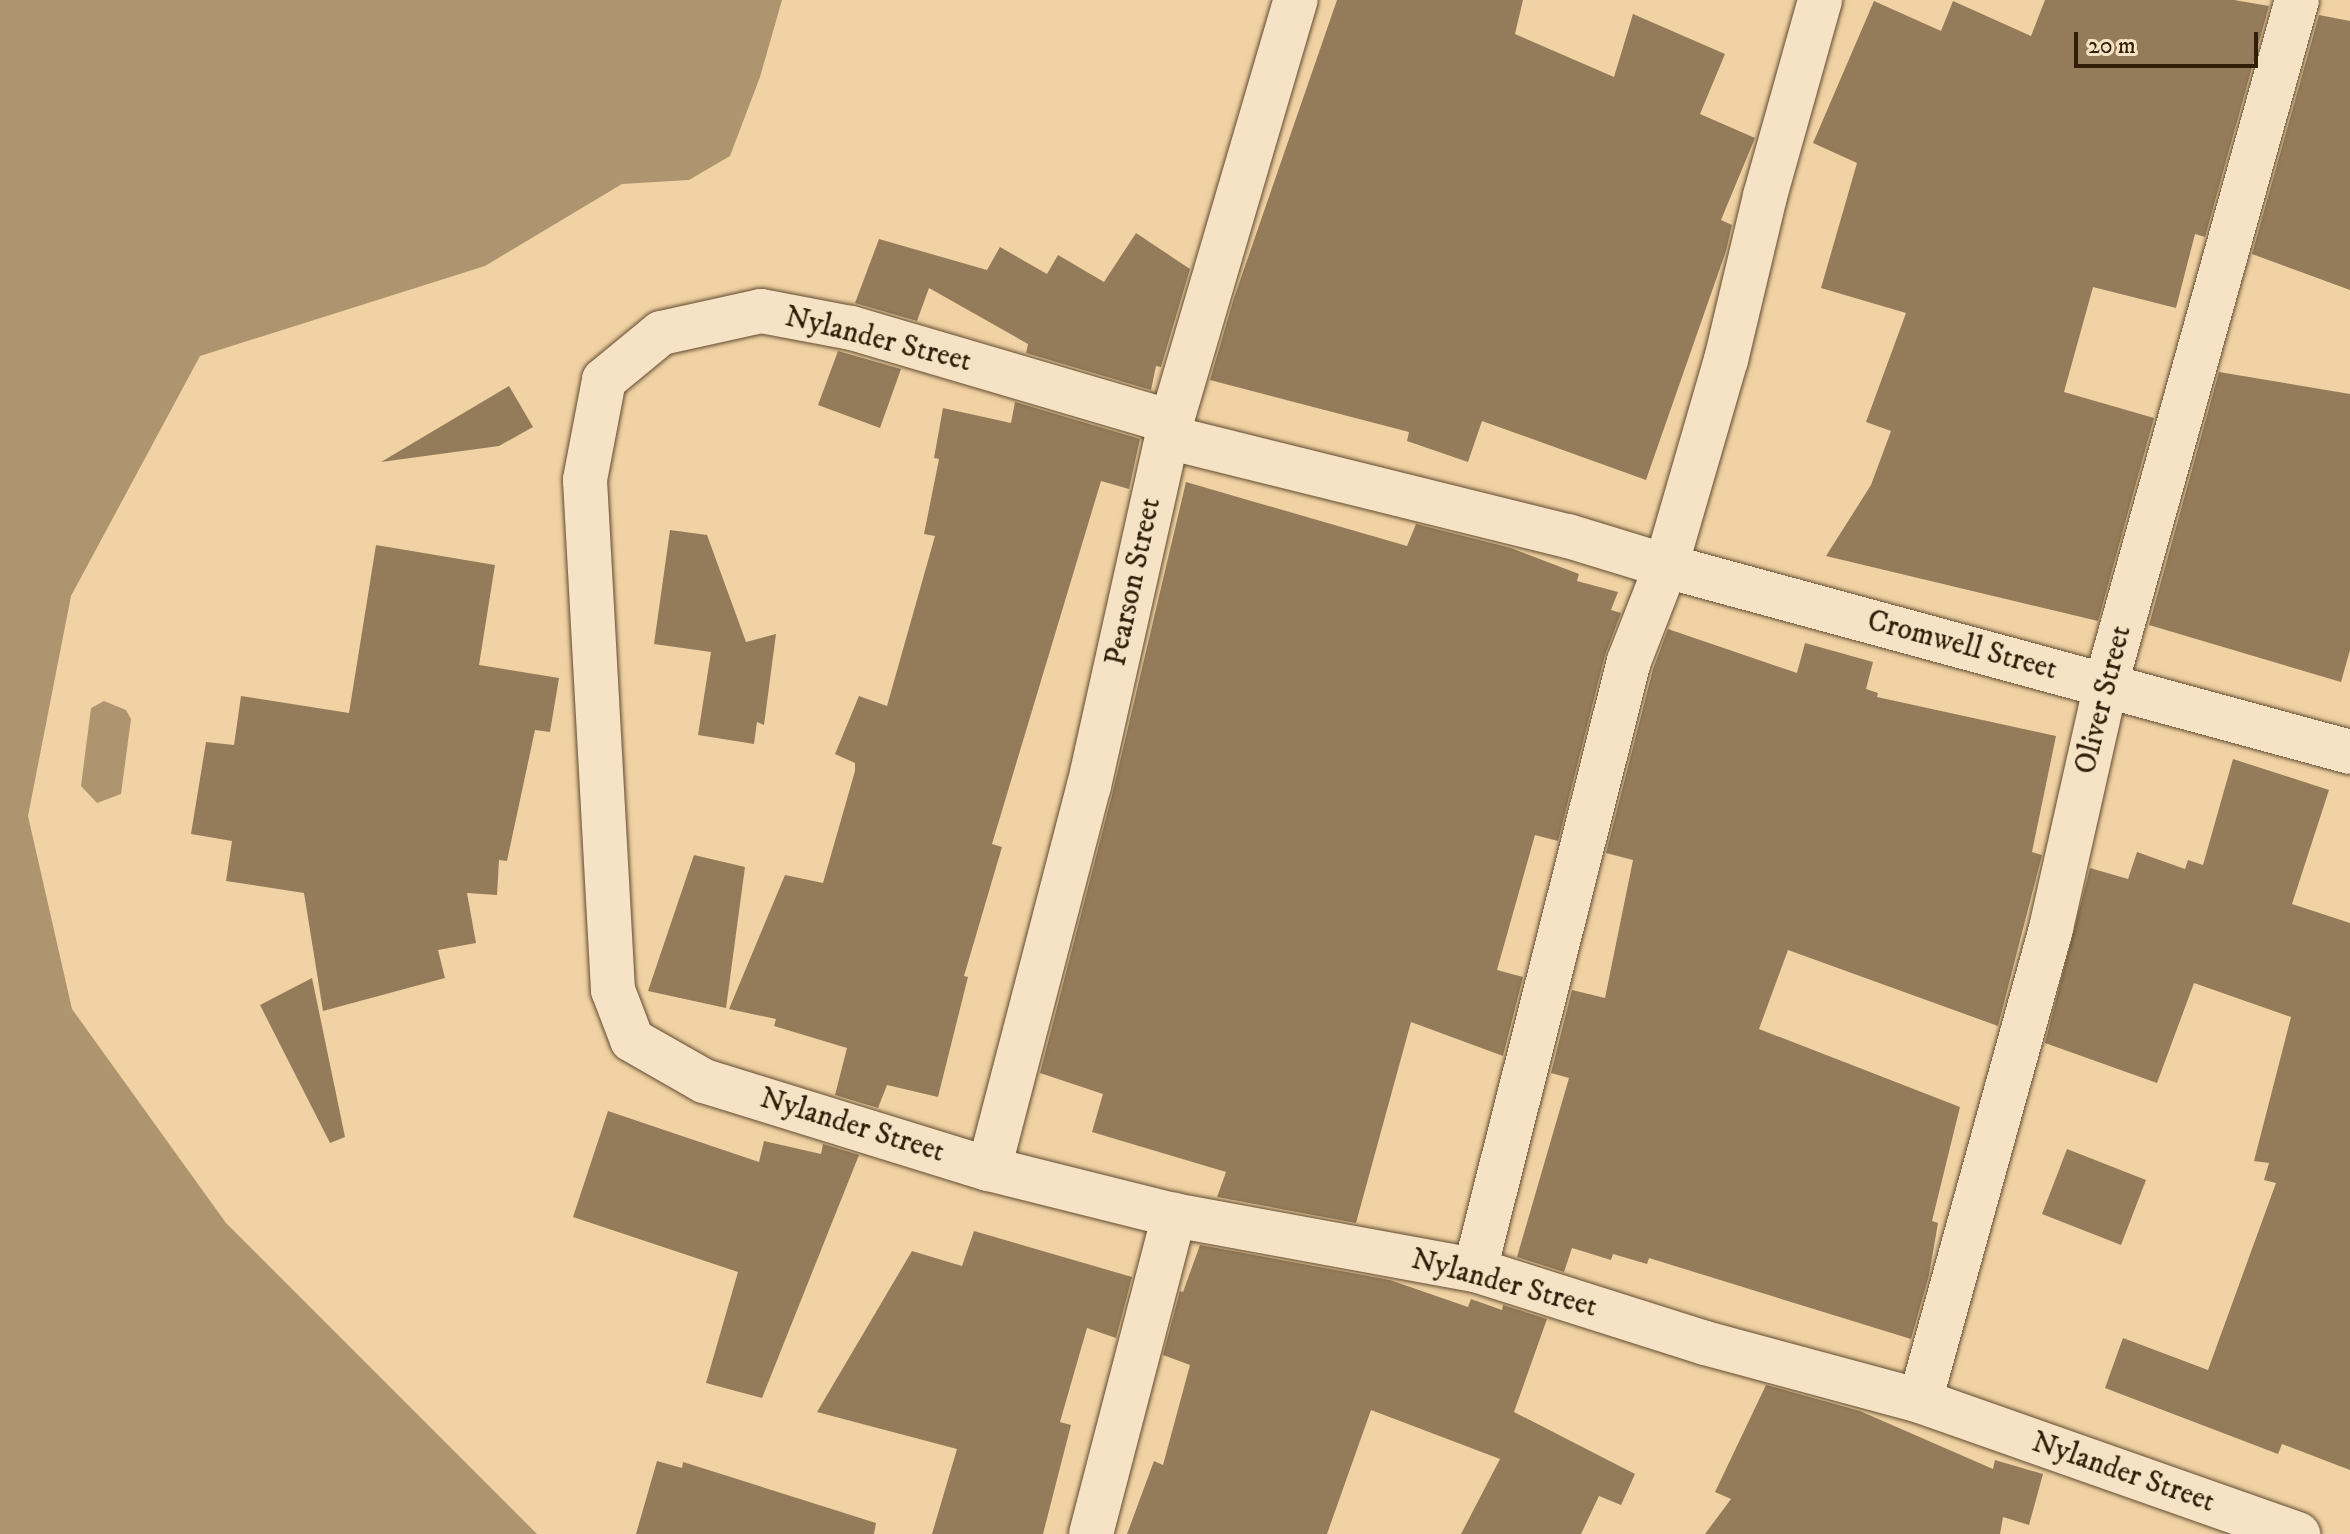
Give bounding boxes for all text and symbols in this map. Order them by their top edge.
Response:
scale bar [2078,16,2262,66]
text: 20 m [2088,31,2136,61]
street label: Nylander Street [781,299,975,381]
street label: Pearson Street [1099,495,1169,669]
street label: Cromwell Street [1863,603,2061,689]
street label: Oliver Street [2068,622,2140,778]
street label: Nylander Street [755,1081,949,1171]
street label: Nylander Street [1407,1242,1601,1326]
street label: Nylander Street [2027,1425,2219,1521]

